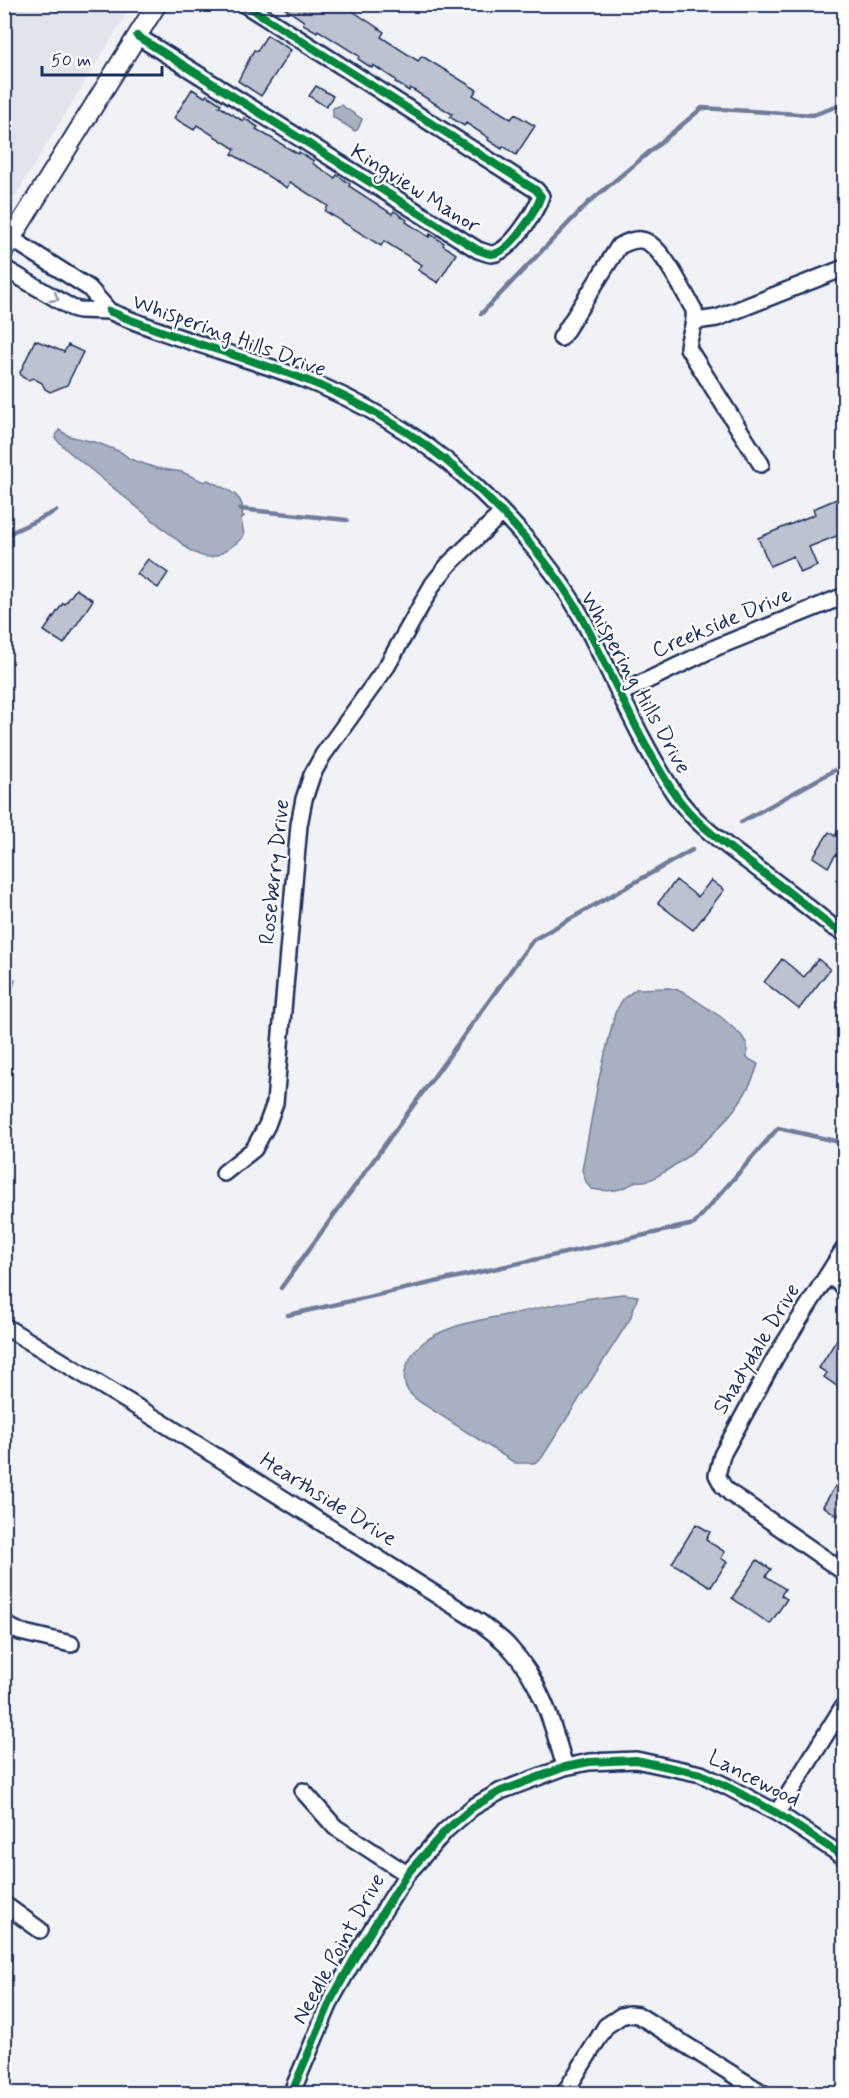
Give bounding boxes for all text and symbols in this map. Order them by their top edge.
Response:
scale bar [42,39,162,77]
text: 50 m [51,49,91,73]
street label: Kingview Manor [343,138,486,243]
street label: Whispering Hills Drive [128,288,330,385]
one-way arrow [49,290,59,302]
street label: Creekside Drive [648,581,796,665]
street label: Whispering Hills Drive [572,587,697,780]
street label: Roseberry Drive [253,798,297,946]
street label: Shadydale Drive [707,1278,807,1420]
street label: Hearthside Drive [254,1447,402,1553]
street label: Lancewood [703,1744,805,1814]
street label: Needle Point Drive [286,1869,392,2029]

